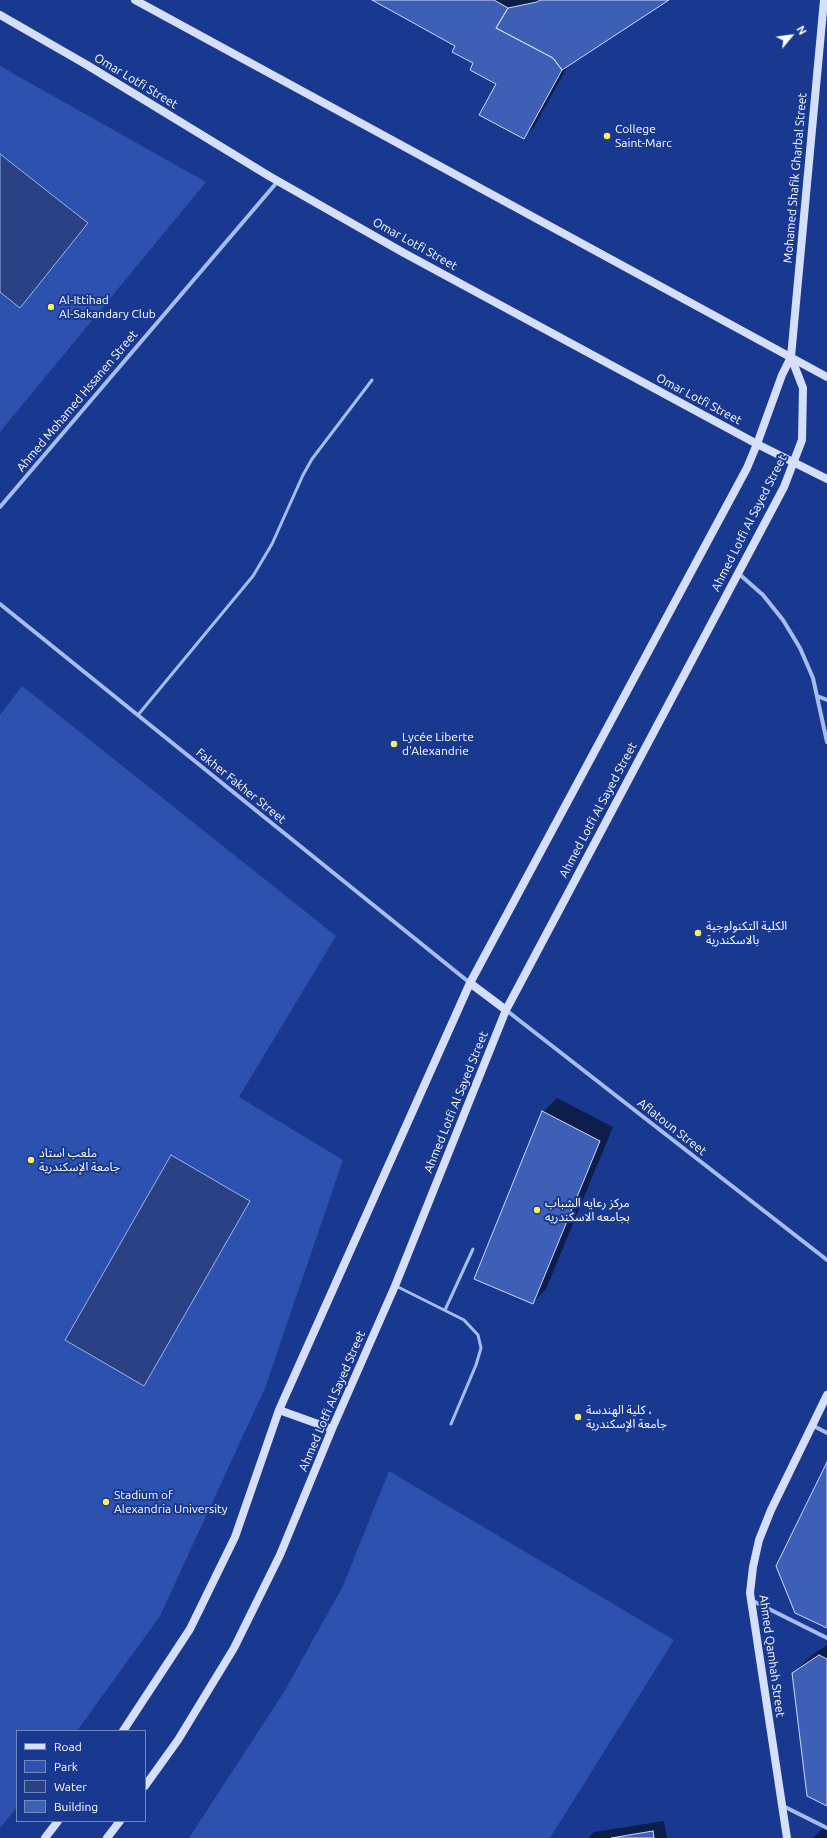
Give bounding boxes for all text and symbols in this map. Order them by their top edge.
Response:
north arrow [771,16,811,56]
text: N [794,24,809,37]
street label: Omar Lotfi Street [92,50,180,112]
street label: Mohamed Shafik Gharbal Street [780,92,810,264]
place label: College Saint-Marc [615,122,672,150]
marker: College Saint-Marc [602,131,612,141]
street label: Omar Lotfi Street [370,215,460,273]
place label: Al-Ittihad Al-Sakandary Club [59,293,156,321]
marker: Al-Ittihad Al-Sakandary Club [46,302,56,312]
street label: Ahmed Mohamed Hssanen Street [14,327,140,475]
street label: Omar Lotfi Street [654,370,744,428]
street label: Ahmed Lotfi Al Sayed Street [708,452,790,594]
place label: Lycée Liberte d'Alexandrie [402,730,474,758]
marker: Lycée Liberte d'Alexandrie [389,739,399,749]
street label: Ahmed Lotfi Al Sayed Street [556,740,640,880]
street label: Fakher Fakher Street [193,745,289,827]
place label: الكلية التكنولوجية بالاسكندرية [706,919,787,947]
marker: الكلية التكنولوجية بالاسكندرية [693,928,703,938]
street label: Ahmed Lotfi Al Sayed Street [421,1029,491,1175]
street label: Aflatoun Street [635,1096,709,1158]
place label: ملعب استاد جامعة الإسكندرية [39,1146,120,1174]
marker: ملعب استاد جامعة الإسكندرية [26,1155,36,1165]
place label: مركز رعايه الشباب بجامعه الاسكندريه [545,1196,630,1224]
marker: مركز رعايه الشباب بجامعه الاسكندريه [532,1205,542,1215]
street label: Ahmed Lotfi Al Sayed Street [296,1329,368,1473]
place label: كلية الهندسة ، جامعة الإسكندرية [586,1403,667,1431]
marker: كلية الهندسة ، جامعة الإسكندرية [573,1412,583,1422]
place label: Stadium of Alexandria University [114,1488,228,1516]
marker: Stadium of Alexandria University [101,1497,111,1507]
street label: Ahmed Qamhah Street [756,1594,788,1718]
legend [16,1730,146,1822]
text: Road [54,1740,82,1753]
text: Park [54,1760,78,1773]
text: Water [54,1780,87,1793]
text: Building [54,1800,98,1813]

